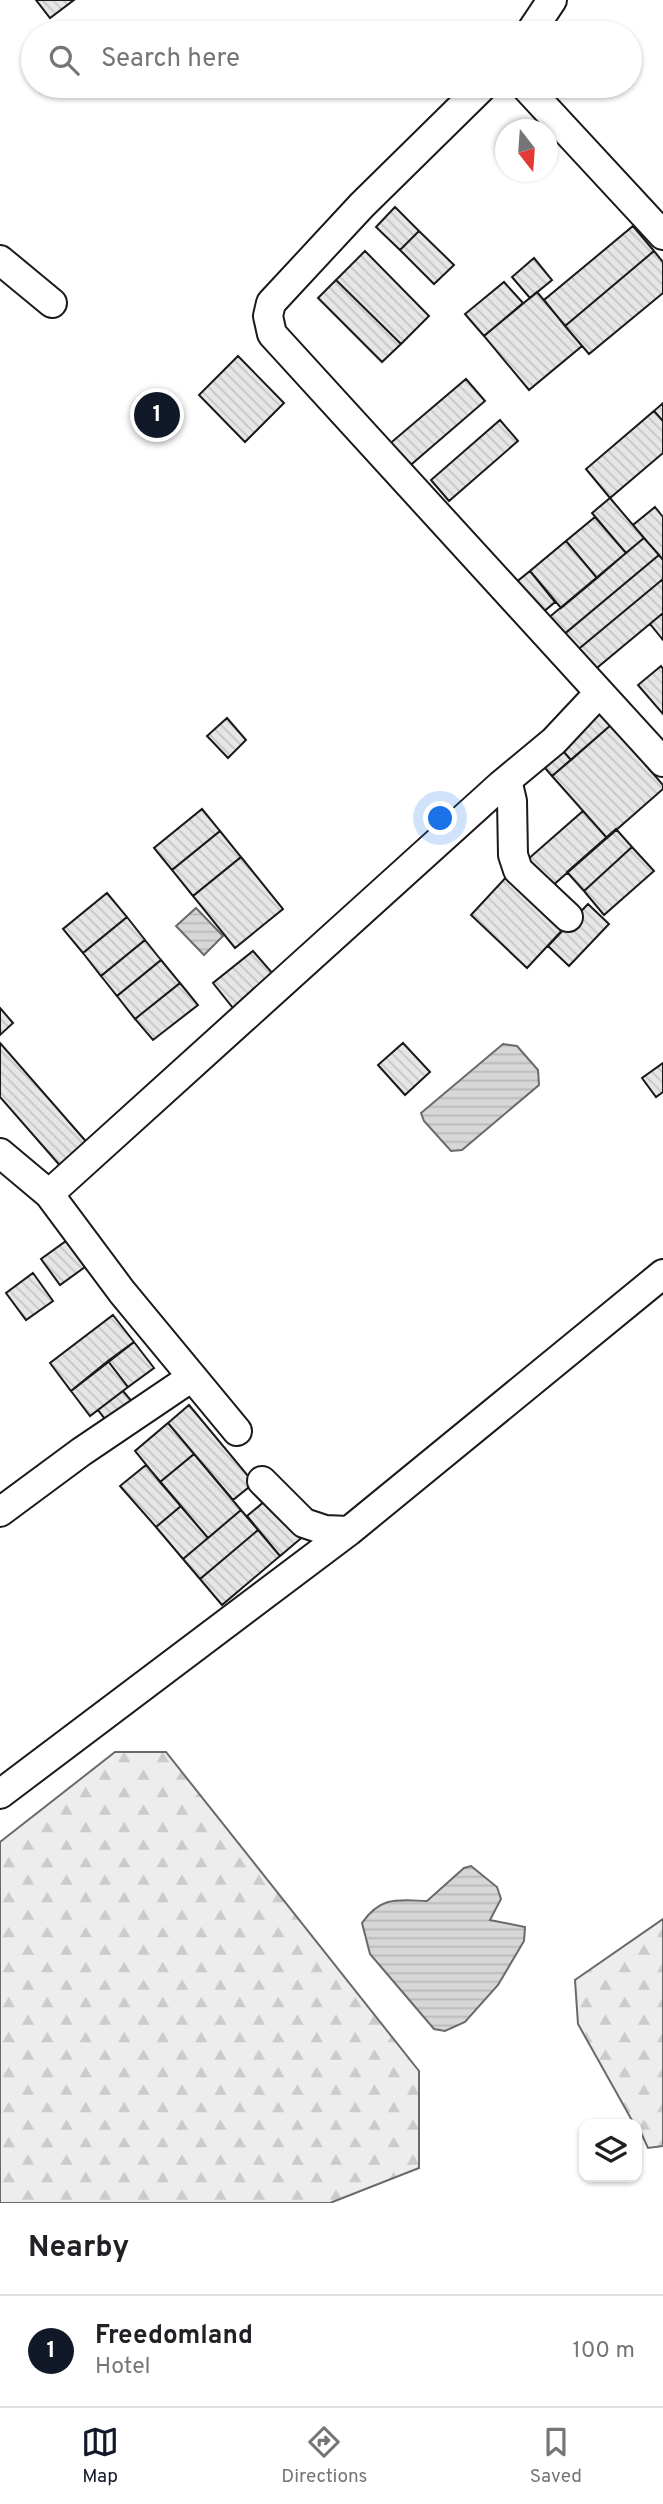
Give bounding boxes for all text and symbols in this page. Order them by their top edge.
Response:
search box [21,21,642,98]
icon: search [45,41,83,79]
text: Search here [101,43,240,76]
north arrow [495,119,558,182]
pin: 1 [134,389,180,441]
your location [423,801,457,835]
map controls [579,2119,642,2182]
button: layers [579,2119,642,2182]
text: Nearby [28,2230,129,2267]
text: Freedomland [95,2320,253,2353]
text: 1 [46,2337,56,2366]
text: 100 m [572,2337,635,2366]
text: Hotel [95,2353,151,2382]
tab: Map [81,2423,119,2489]
tab: Directions [281,2423,368,2489]
tab: Saved [530,2423,582,2489]

